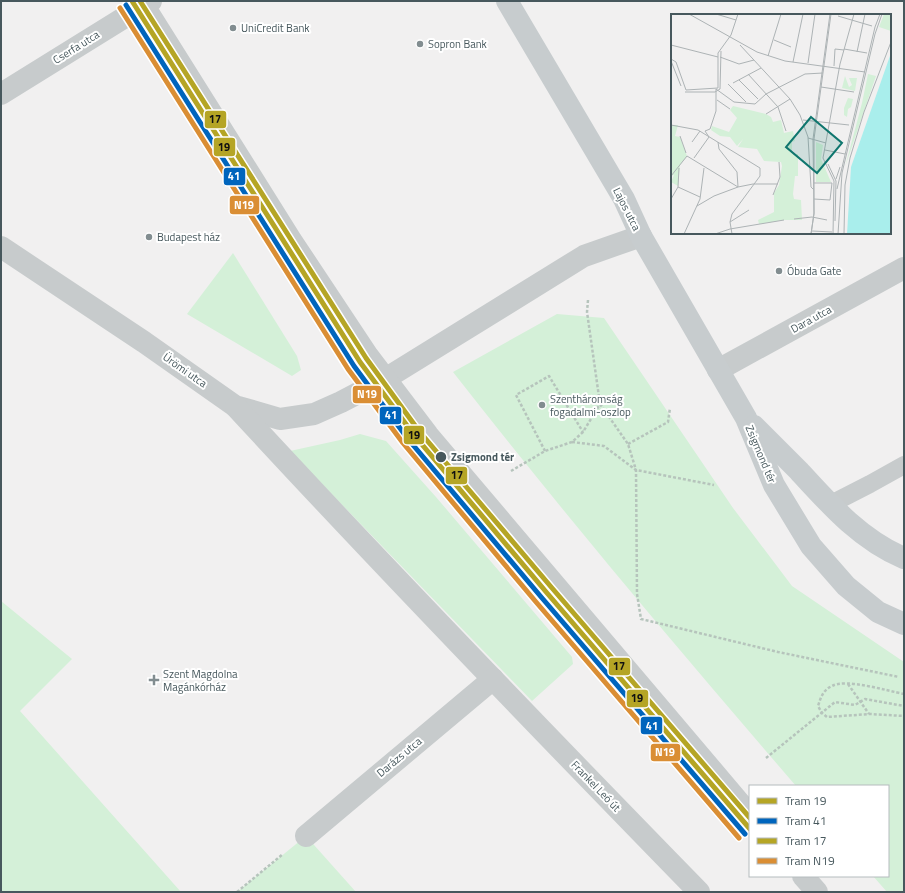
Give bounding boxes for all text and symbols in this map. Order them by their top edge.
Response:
inset map [671,14,891,234]
place label: UniCredit Bank [241,20,310,36]
marker: UniCredit Bank [228,23,238,33]
street label: Cserfa utca [50,26,103,68]
place label: Sopron Bank [428,36,488,52]
marker: Sopron Bank [415,39,425,49]
line badge: 17 [204,110,227,129]
text: 17 [209,111,221,127]
line badge: 19 [213,137,236,157]
text: 19 [218,139,230,155]
line badge: 41 [223,167,246,186]
text: 41 [228,168,240,184]
street label: Lajos utca [609,185,645,234]
line badge: N19 [229,195,260,215]
text: N19 [234,197,254,213]
place label: Budapest ház [157,229,220,245]
marker: Budapest ház [144,232,154,242]
place label: Óbuda Gate [787,263,842,279]
marker: Óbuda Gate [774,266,784,276]
street label: Dara utca [788,301,835,337]
street label: Ürömi utca [160,349,211,391]
line badge: N19 [352,385,382,404]
text: N19 [357,386,377,402]
place label: Szentháromság fogadalmi-oszlop [550,391,631,420]
marker: Szentháromság fogadalmi-oszlop [537,400,547,410]
line badge: 41 [379,406,402,425]
text: 41 [385,407,397,423]
street label: Zsigmond tér [742,423,780,486]
line badge: 19 [403,425,425,445]
text: 19 [408,427,420,443]
place label: Zsigmond tér [451,449,514,465]
marker: Zsigmond tér [434,450,448,464]
line badge: 17 [445,466,468,485]
text: 17 [451,467,463,483]
line badge: 17 [608,657,631,676]
text: 17 [613,658,625,674]
place label: Szent Magdolna Magánkórház [163,666,238,695]
marker: Szent Magdolna Magánkórház [148,674,160,686]
line badge: 19 [626,689,649,708]
text: 19 [631,690,643,706]
line badge: 41 [640,716,663,735]
text: 41 [646,718,658,734]
street label: Darázs utca [373,733,425,781]
line badge: N19 [650,743,681,762]
text: N19 [655,744,675,760]
street label: Frankel Leó út [568,757,624,815]
legend [749,785,889,877]
text: Tram 19 [785,791,827,810]
text: Tram 41 [785,811,827,830]
text: Tram 17 [785,831,827,850]
text: Tram N19 [785,851,835,870]

